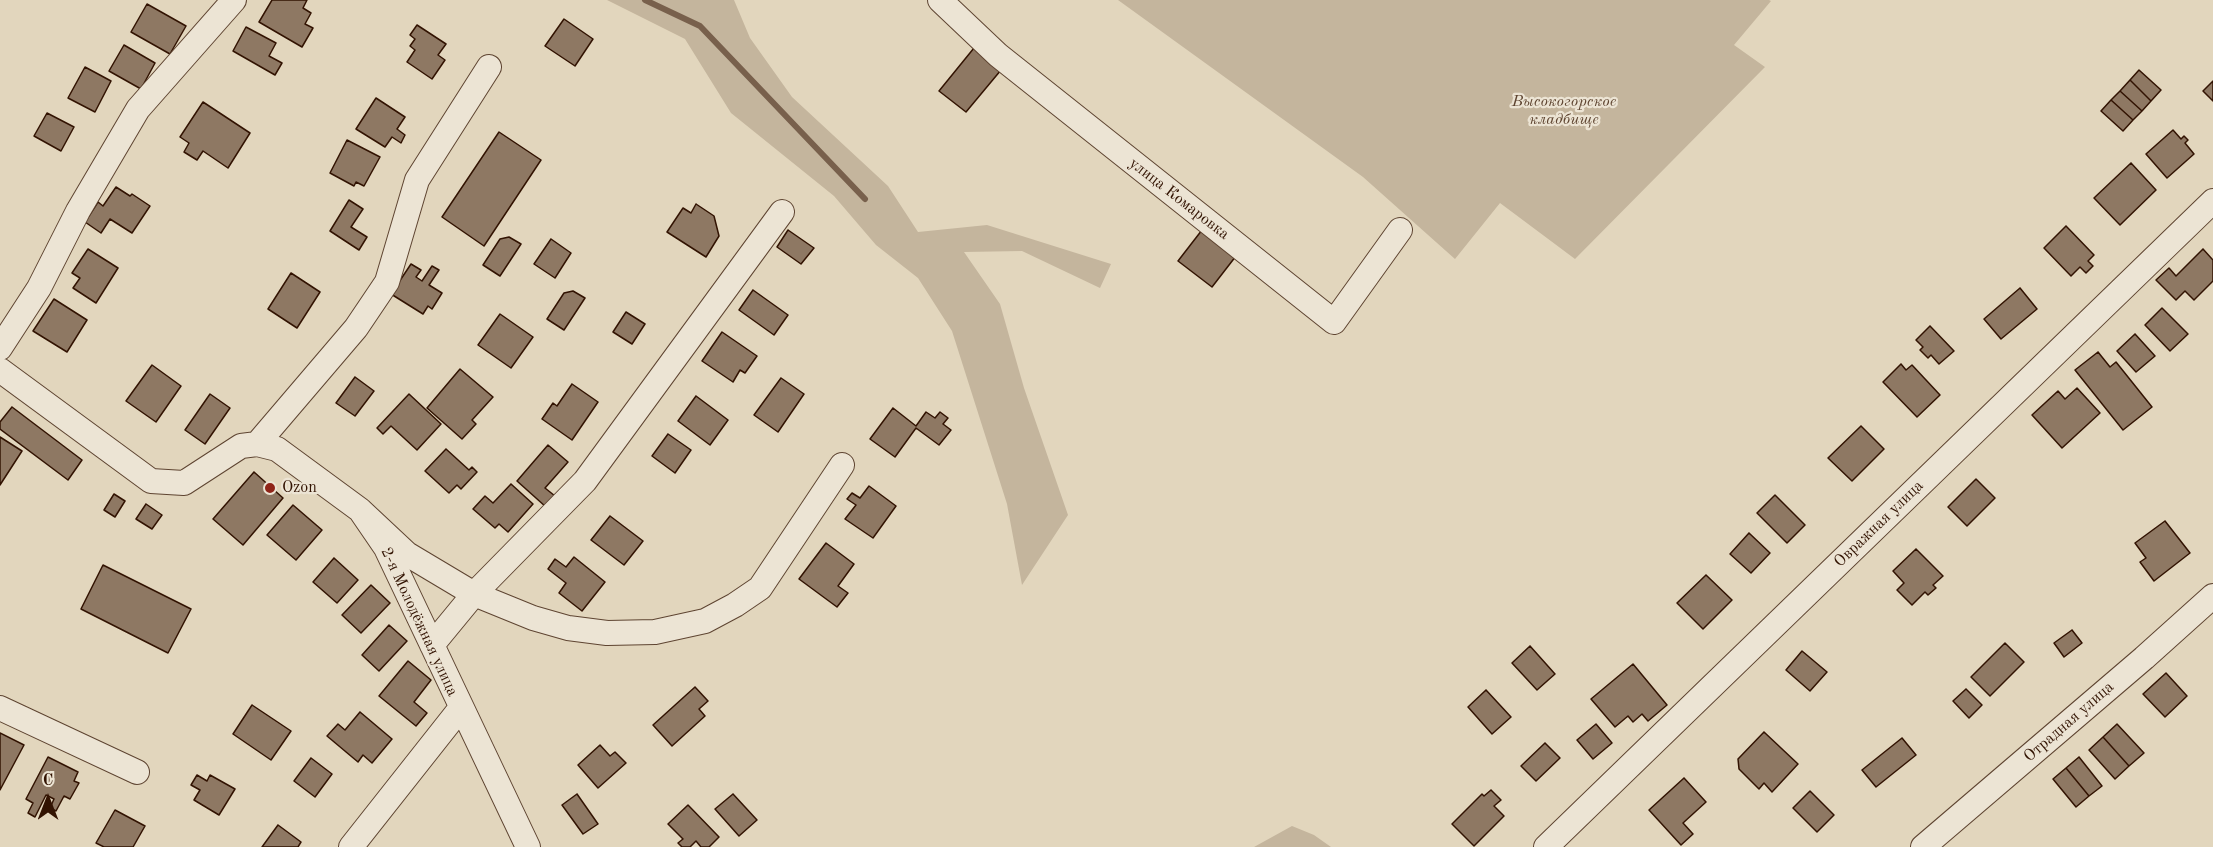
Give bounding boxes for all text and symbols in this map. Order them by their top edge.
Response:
park label: Высокогорское кладбище [1512,92,1616,130]
street label: улица Комаровка [1125,154,1233,244]
street label: Овражная улица [1830,476,1928,572]
place label: Ozon [282,478,317,498]
marker: Ozon [263,481,277,495]
street label: 2-я Молодёжная улица [376,545,462,699]
street label: Отрадная улица [2020,678,2118,766]
north arrow [18,769,78,829]
text: С [43,773,53,789]

